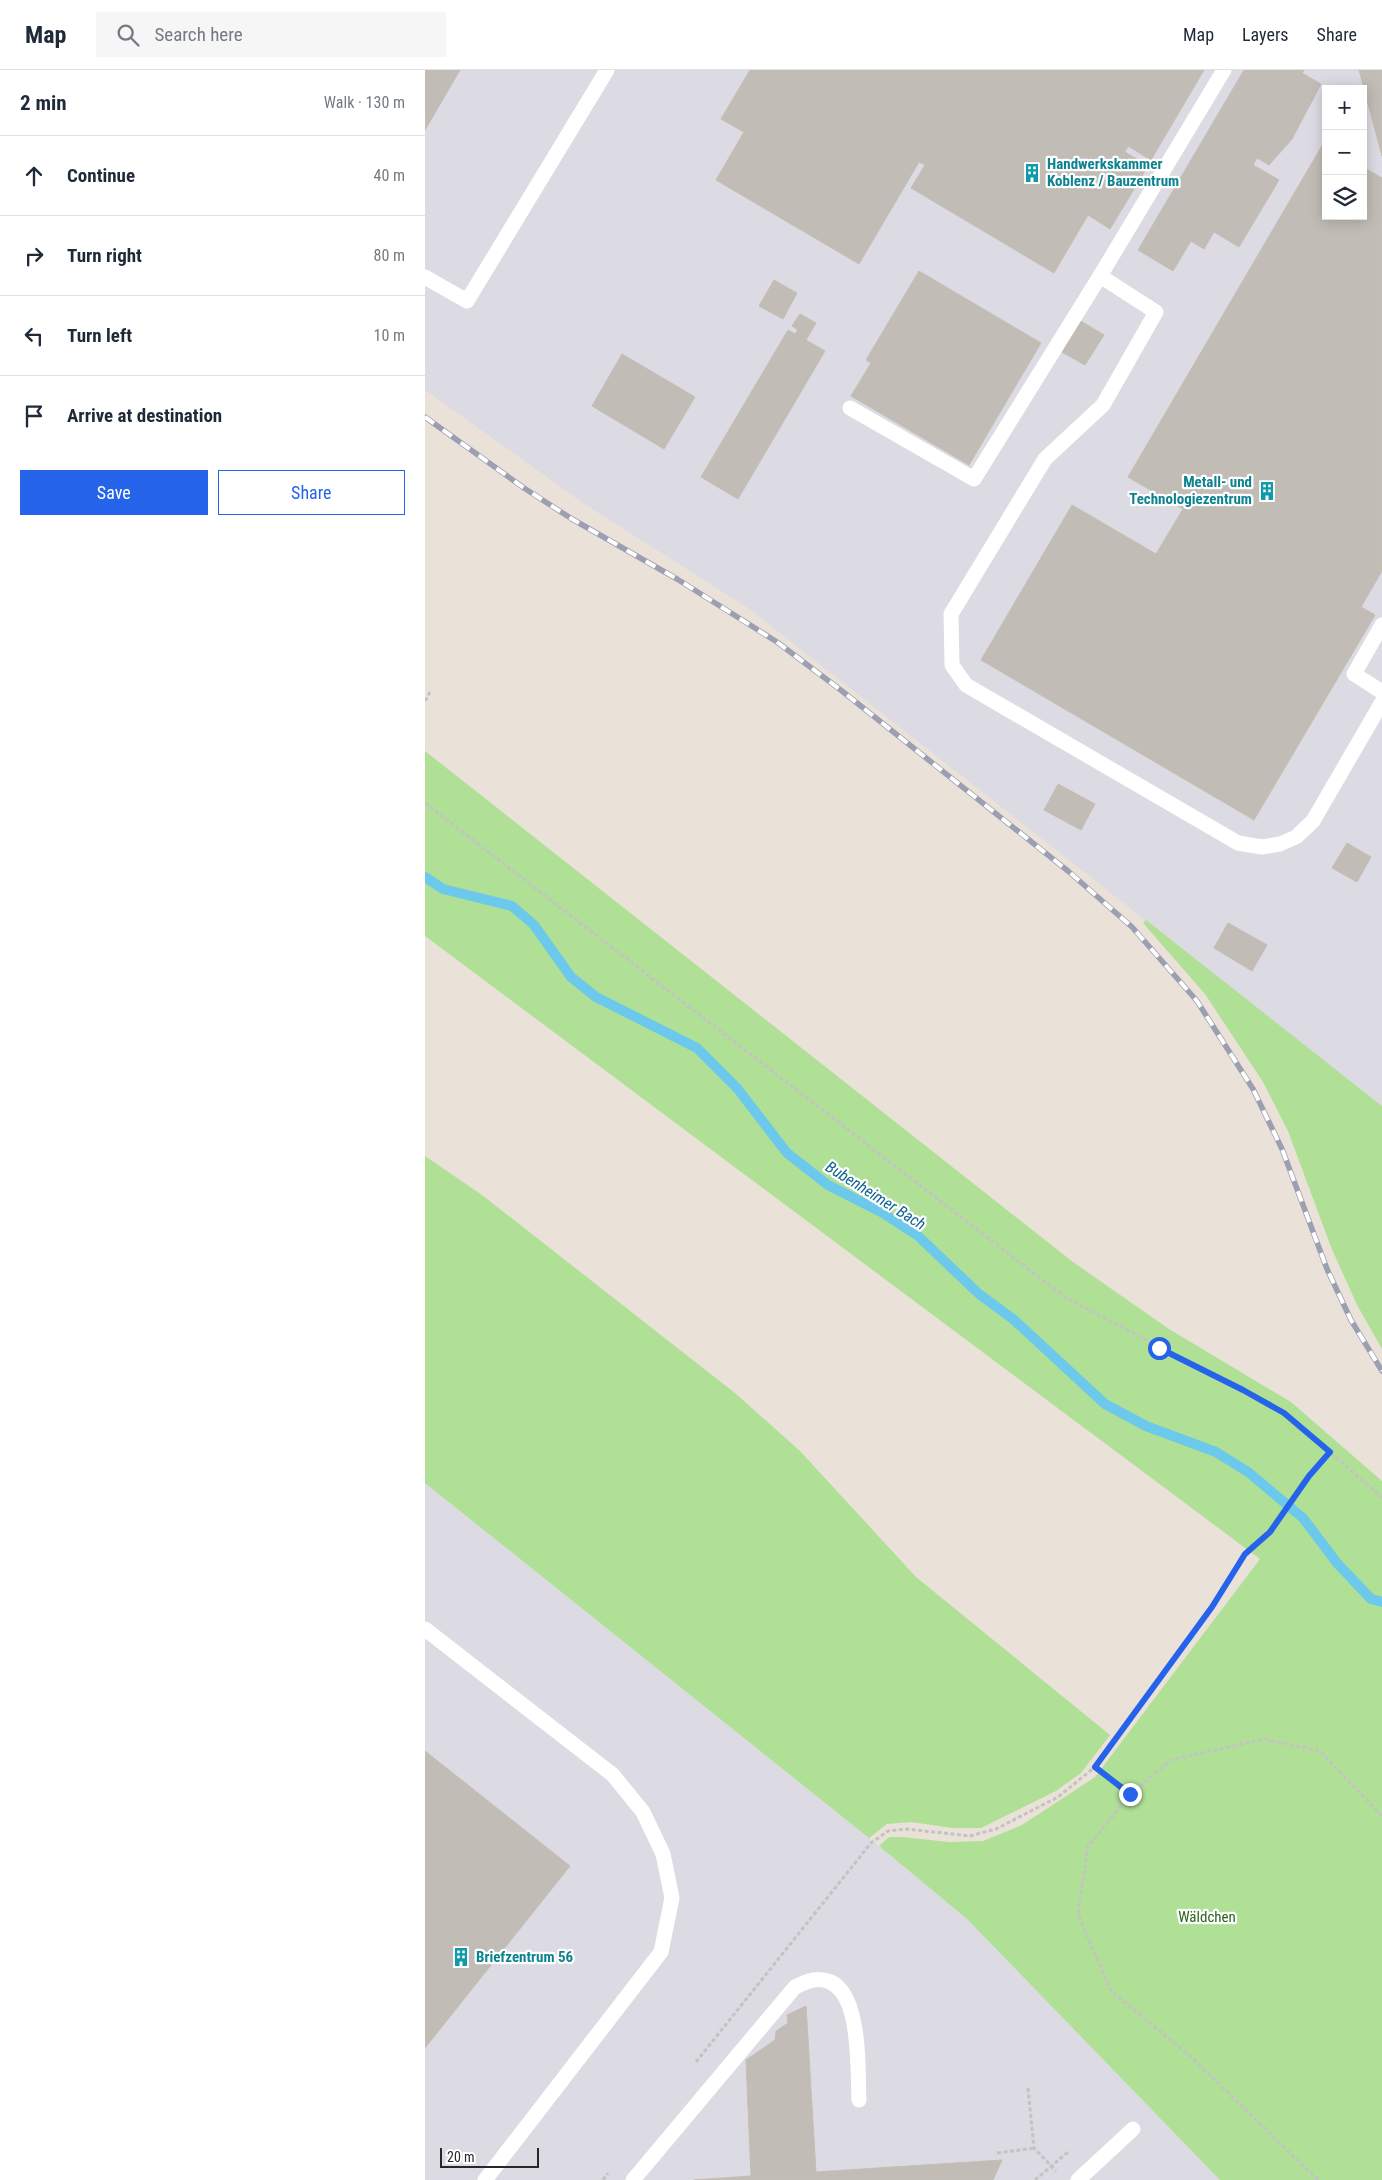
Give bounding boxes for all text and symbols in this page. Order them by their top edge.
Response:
search box [96,12,446,57]
text: Map [25,21,66,49]
icon: search [114,21,142,49]
text: Search here [154,23,243,46]
text: Map [1183,24,1214,45]
text: Layers [1242,24,1289,45]
text: Share [1317,24,1357,45]
map controls [1322,85,1367,220]
button: + [1322,85,1367,130]
text: 2 min [20,91,67,115]
text: Walk · 130 m [324,93,405,112]
button: − [1322,130,1367,175]
place label: Handwerkskammer Koblenz / Bauzentrum [1047,155,1179,190]
icon: ahead [20,162,48,190]
building icon: Handwerkskammer Koblenz / Bauzentrum [1021,162,1043,184]
text: Continue [67,164,135,187]
text: 40 m [373,166,405,185]
button: layers [1322,175,1367,220]
icon: right [20,242,48,270]
text: Turn right [67,244,142,267]
text: 80 m [373,246,405,265]
icon: left [20,322,48,350]
text: Turn left [67,324,132,347]
text: 10 m [373,326,405,345]
icon: arrive [20,402,48,430]
text: Arrive at destination [67,404,222,427]
button: Save [20,470,208,515]
button: Share [218,470,405,515]
place label: Metall- und Technologiezentrum [1129,473,1252,508]
building icon: Metall- und Technologiezentrum [1256,480,1278,502]
water label: Bubenheimer Bach [822,1157,929,1234]
route start [1148,1337,1171,1360]
route end [1119,1783,1142,1806]
park label: Wäldchen [1178,1908,1236,1926]
building icon: Briefzentrum 56 [450,1946,472,1968]
place label: Briefzentrum 56 [476,1948,574,1966]
scale bar [440,2145,539,2168]
text: 20 m [447,2149,475,2165]

